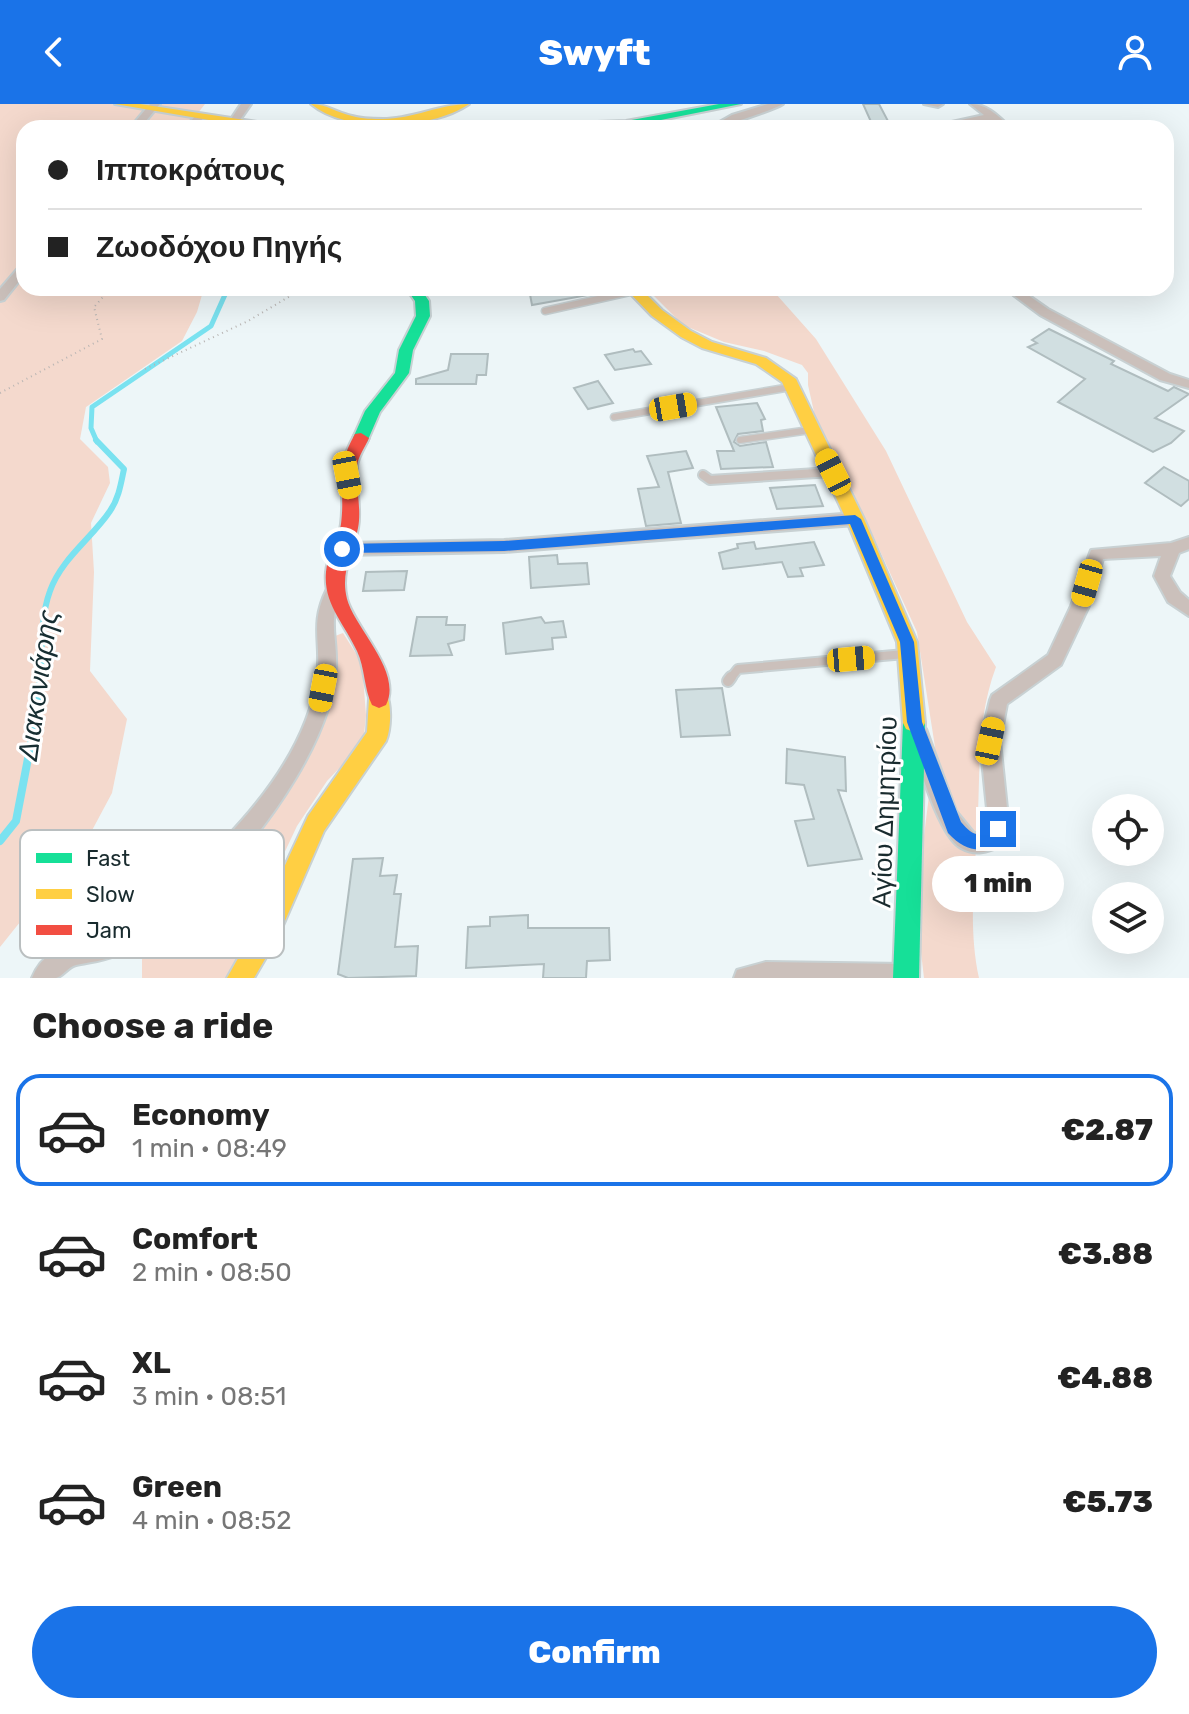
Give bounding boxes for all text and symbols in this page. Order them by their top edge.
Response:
icon: back [32,30,76,74]
icon: person [1113,30,1157,74]
text: Swyft [538,31,651,74]
text: Ιπποκράτους [96,152,285,188]
text: Ζωοδόχου Πηγής [96,229,342,265]
car [647,391,699,423]
car [811,445,855,499]
car [331,449,363,501]
route start [324,531,360,567]
car [1069,557,1105,609]
water label: Διακονιάρης [11,607,65,763]
car [826,645,876,673]
car [307,662,339,714]
car [973,715,1007,767]
street label: Αγίου Δημητρίου [866,716,904,908]
map controls [1092,794,1164,954]
button: locate [1092,794,1164,866]
route end [980,811,1016,847]
legend [20,830,284,958]
text: Fast [86,845,131,872]
callout: 1 min [932,857,1064,913]
text: 1 min [964,868,1032,899]
text: Slow [86,881,135,908]
button: layers [1092,882,1164,954]
text: Jam [86,917,132,944]
text: Choose a ride [32,1004,273,1047]
icon: car [36,1094,108,1166]
text: Economy [132,1097,270,1133]
text: €2.87 [1061,1112,1153,1148]
text: 1 min · 08:49 [132,1133,287,1164]
icon: car [36,1218,108,1290]
text: Comfort [132,1221,258,1257]
text: €3.88 [1058,1236,1153,1272]
text: 2 min · 08:50 [132,1257,292,1288]
icon: car [36,1342,108,1414]
text: XL [132,1345,171,1381]
text: €4.88 [1057,1360,1153,1396]
text: 3 min · 08:51 [132,1381,286,1412]
icon: car [36,1466,108,1538]
text: Green [132,1469,222,1505]
text: €5.73 [1062,1484,1153,1520]
text: 4 min · 08:52 [132,1505,291,1536]
button: Confirm [32,1606,1157,1698]

